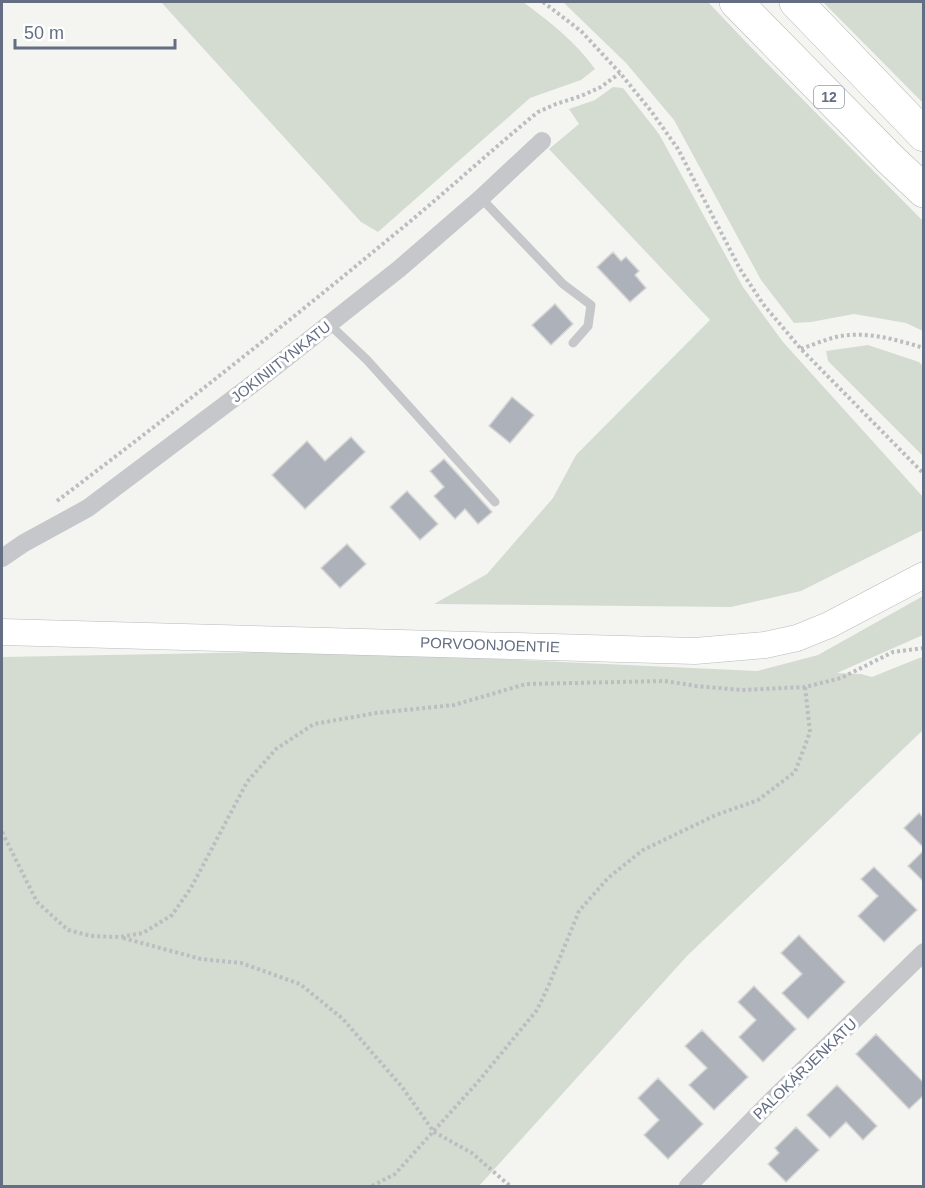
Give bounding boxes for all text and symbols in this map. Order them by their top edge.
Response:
scale bar [15,12,176,50]
text: 50 m [24,23,64,43]
road number: 12 [814,86,844,108]
street label: JOKINIITYNKATU [228,318,334,406]
street label: PORVOONJOENTIE [420,634,560,655]
street label: PALOKÄRJENKATU [749,1015,860,1122]

